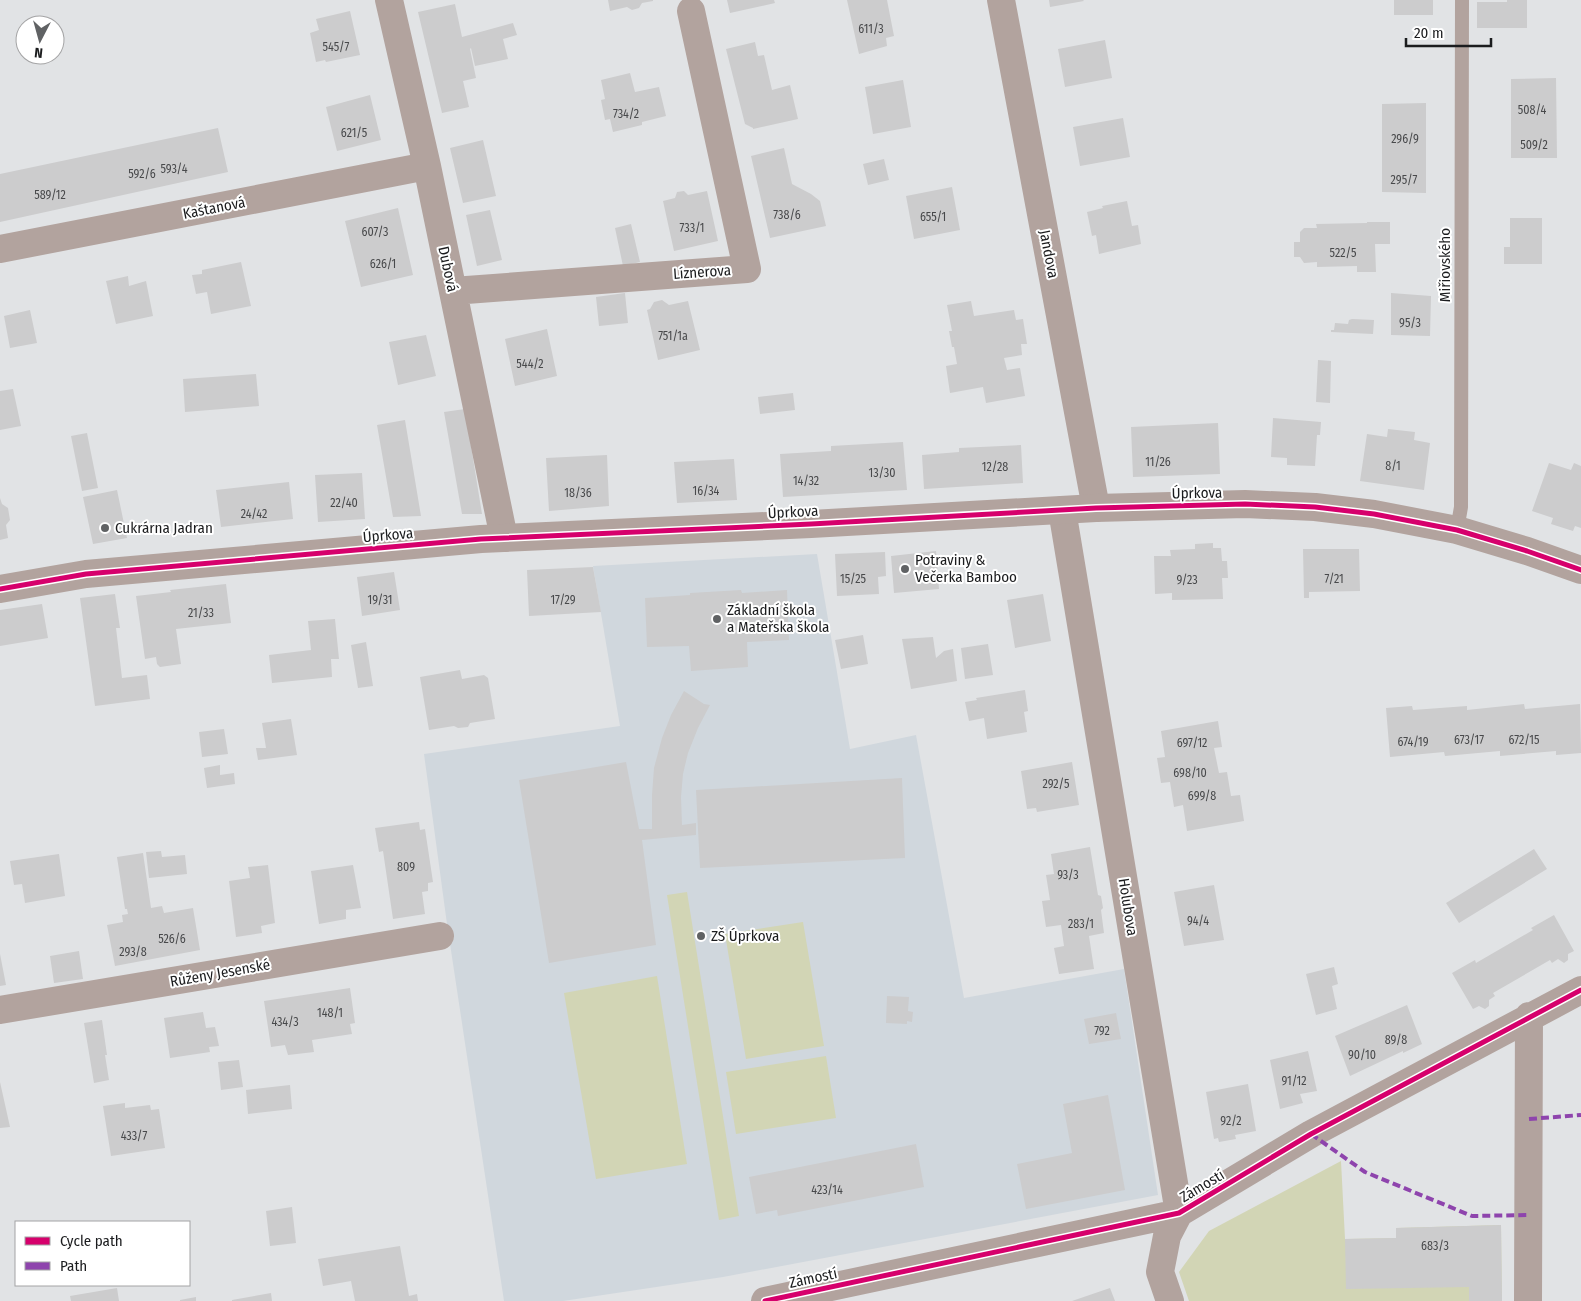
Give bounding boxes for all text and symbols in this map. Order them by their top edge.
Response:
north arrow [15,15,65,65]
scale bar [1406,15,1491,47]
house number: 611/3 [858,22,884,36]
text: 20 m [1414,24,1444,42]
house number: 545/7 [323,40,350,54]
text: N [34,44,44,61]
house number: 508/4 [1518,103,1546,117]
house number: 734/2 [613,107,639,121]
house number: 621/5 [341,126,368,140]
house number: 296/9 [1391,132,1419,146]
house number: 509/2 [1520,138,1548,152]
house number: 593/4 [161,162,188,176]
house number: 592/6 [128,167,156,181]
house number: 295/7 [1391,173,1418,187]
house number: 589/12 [34,188,66,202]
street label: Kaštanová [181,193,247,223]
house number: 738/6 [773,208,801,222]
house number: 655/1 [920,210,946,224]
house number: 733/1 [680,221,704,235]
house number: 607/3 [361,225,389,239]
street label: Jandova [1035,228,1063,280]
street label: Miřiovského [1436,228,1454,302]
street label: Dubová [434,245,462,293]
house number: 522/5 [1330,246,1357,260]
house number: 626/1 [370,257,396,271]
street label: Líznerova [672,261,732,283]
house number: 95/3 [1399,316,1421,330]
house number: 751/1a [658,329,688,343]
house number: 544/2 [516,357,544,371]
house number: 11/26 [1145,455,1171,469]
house number: 8/1 [1385,459,1401,473]
house number: 12/28 [982,460,1008,474]
house number: 13/30 [869,466,895,480]
house number: 14/32 [793,474,819,488]
house number: 16/34 [693,484,720,498]
street label: Úprkova [1172,484,1222,502]
house number: 18/36 [564,486,592,500]
house number: 22/40 [330,496,358,510]
street label: Úprkova [767,502,819,522]
house number: 24/42 [241,507,267,521]
place label: Cukrárna Jadran [115,519,213,537]
marker: Cukrárna Jadran [99,522,111,534]
street label: Úprkova [362,524,414,546]
place label: Potraviny & Večerka Bamboo [915,551,1017,586]
marker: Potraviny & Večerka Bamboo [899,563,911,575]
house number: 15/25 [840,572,866,586]
house number: 7/21 [1324,572,1344,586]
house number: 9/23 [1176,573,1198,587]
house number: 19/31 [367,593,393,607]
house number: 17/29 [550,593,576,607]
place label: Základní škola a Mateřska škola [727,601,829,636]
house number: 21/33 [188,606,214,620]
marker: Základní škola a Mateřska škola [711,613,723,625]
house number: 673/17 [1454,733,1484,747]
house number: 672/15 [1509,733,1540,747]
house number: 674/19 [1397,735,1429,749]
house number: 697/12 [1177,736,1207,750]
house number: 698/10 [1173,766,1207,780]
house number: 292/5 [1042,777,1070,791]
house number: 699/8 [1188,789,1216,803]
house number: 809 [397,860,415,874]
house number: 93/3 [1057,868,1079,882]
street label: Holubova [1115,877,1141,937]
house number: 94/4 [1187,914,1209,928]
house number: 283/1 [1068,917,1094,931]
place label: ZŠ Úprkova [711,927,779,945]
marker: ZŠ Úprkova [695,930,707,942]
house number: 526/6 [158,932,186,946]
house number: 293/8 [119,945,147,959]
street label: Růženy Jesenské [169,955,271,991]
house number: 148/1 [317,1006,343,1020]
house number: 434/3 [271,1015,299,1029]
house number: 792 [1094,1024,1110,1038]
house number: 89/8 [1385,1033,1407,1047]
house number: 90/10 [1348,1048,1376,1062]
house number: 91/12 [1281,1074,1307,1088]
house number: 92/2 [1220,1114,1242,1128]
house number: 433/7 [121,1129,147,1143]
street label: Zámostí [1176,1166,1228,1206]
house number: 423/14 [811,1183,843,1197]
legend [15,1221,190,1286]
text: Cycle path [60,1232,123,1250]
house number: 683/3 [1421,1239,1449,1253]
text: Path [60,1257,87,1275]
street label: Zámostí [787,1264,839,1292]

